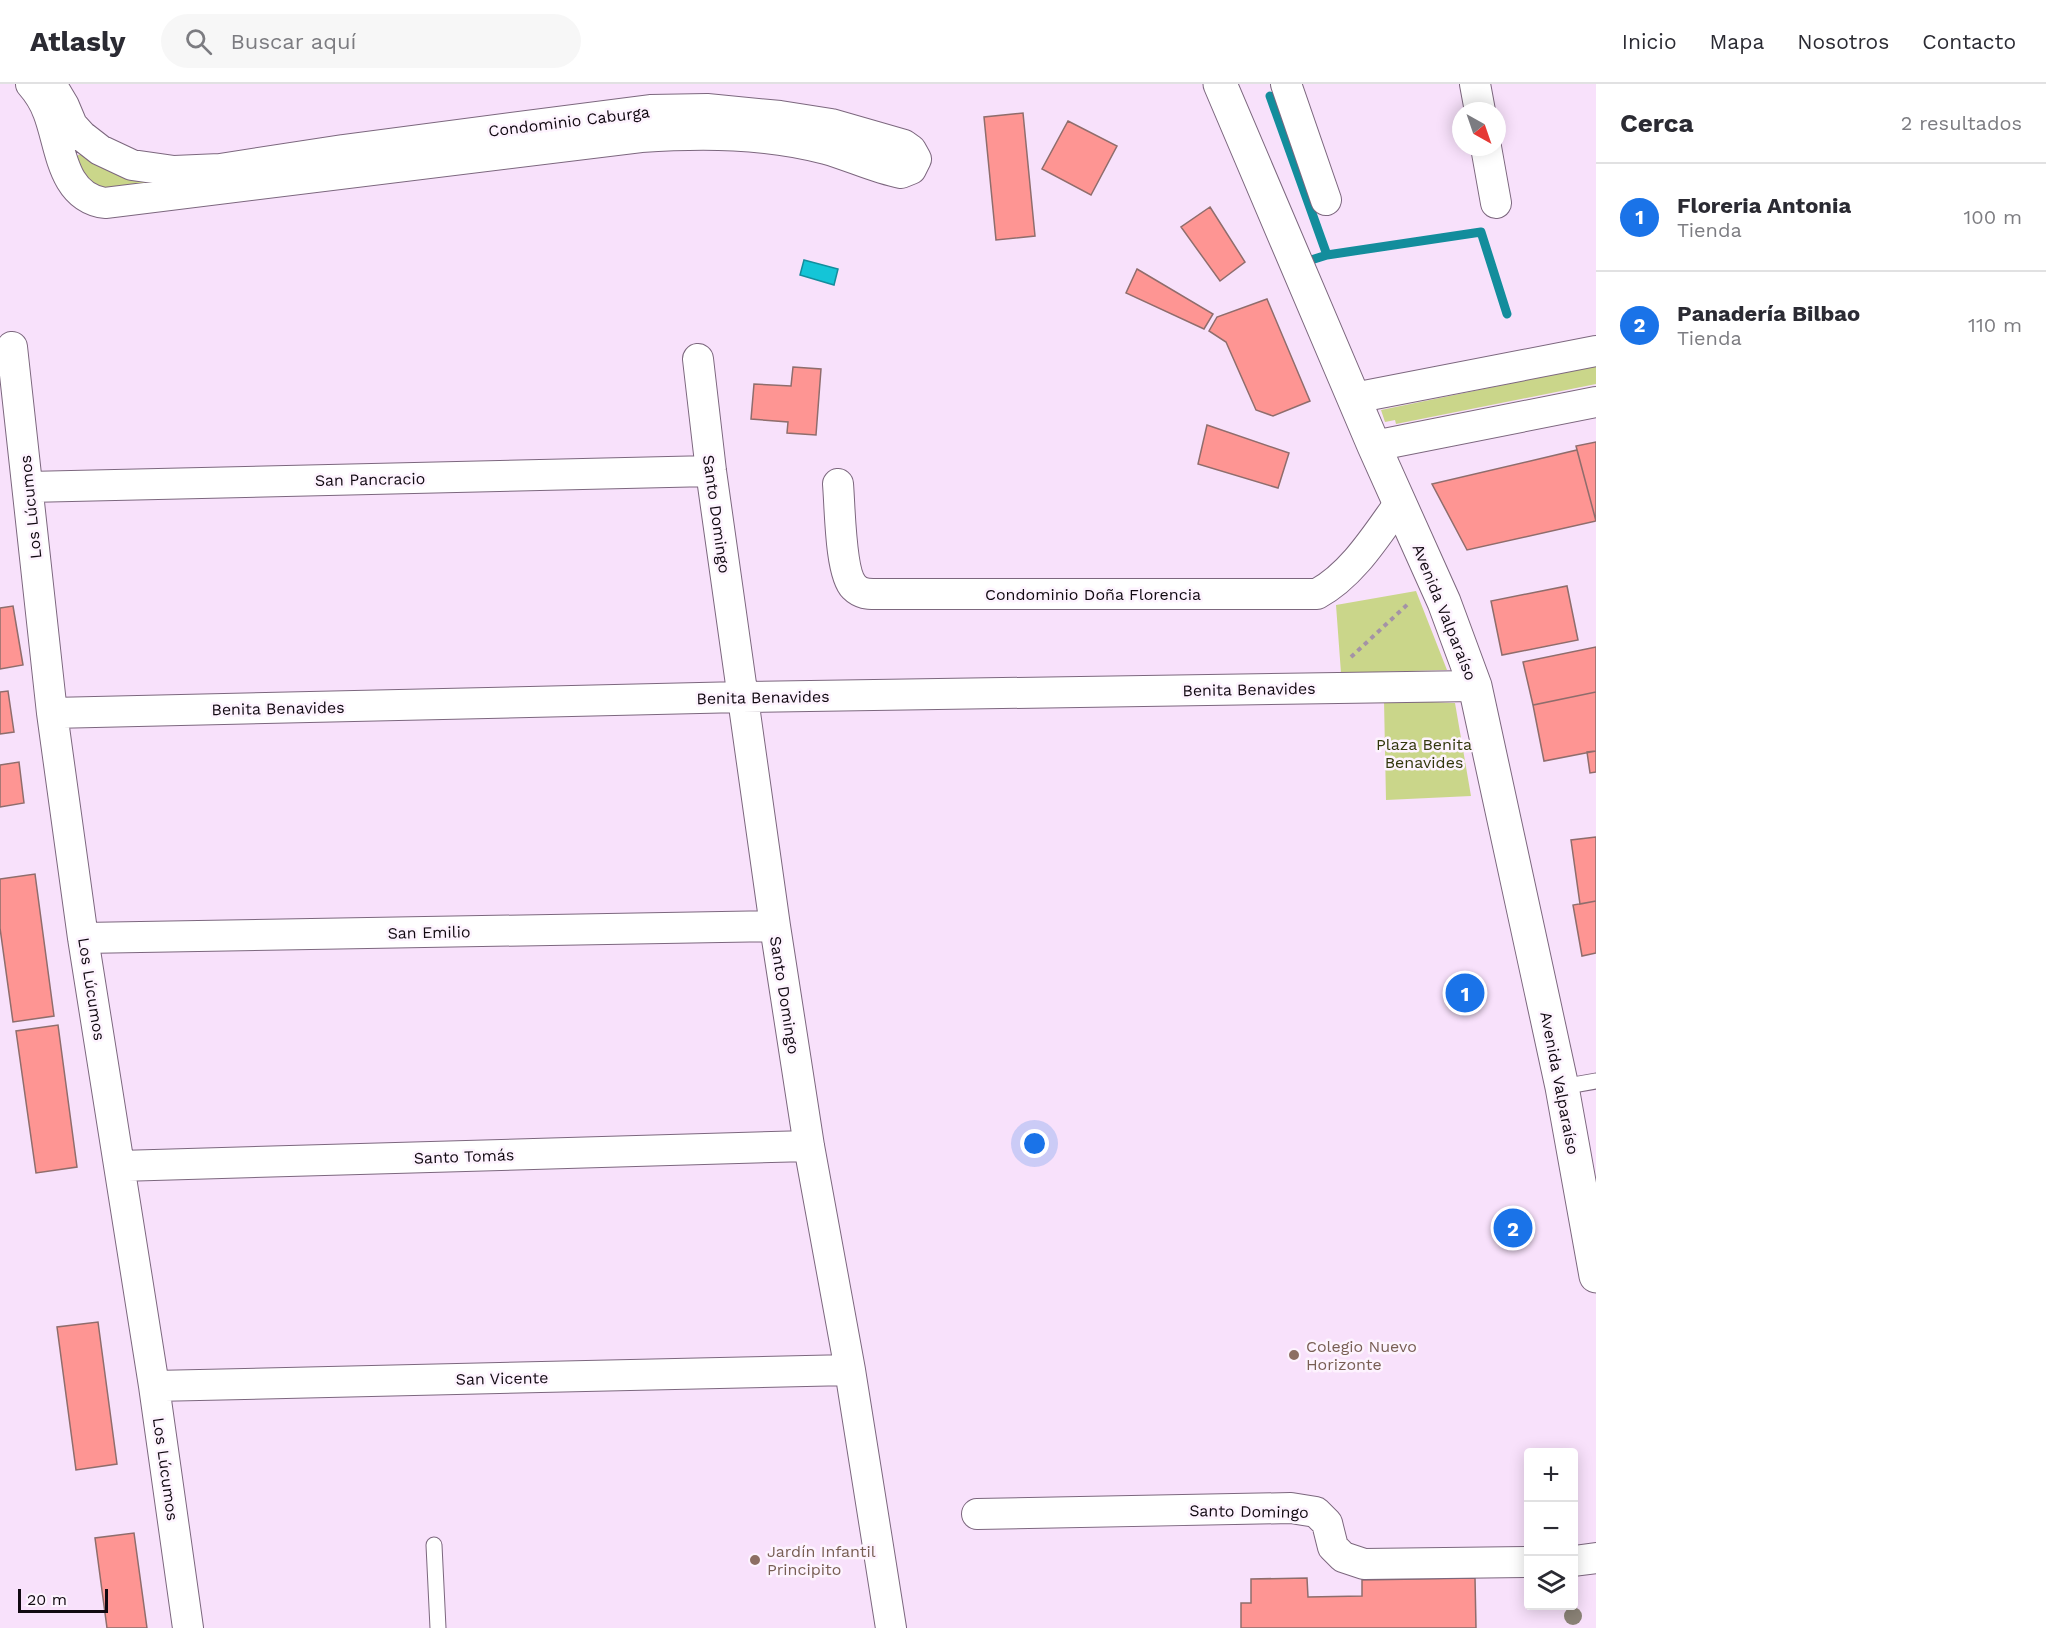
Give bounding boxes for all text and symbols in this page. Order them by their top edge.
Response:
search box [161,14,581,68]
text: Atlasly [30,25,125,58]
icon: search [182,25,215,58]
text: Buscar aquí [230,29,356,54]
text: Inicio [1622,29,1677,54]
text: Mapa [1710,29,1764,54]
text: Nosotros [1797,29,1889,54]
text: Contacto [1922,29,2016,54]
street label: Condominio Caburga [487,102,651,141]
north arrow [1452,102,1506,156]
text: Cerca [1620,108,1694,138]
text: 2 resultados [1901,111,2022,135]
text: Floreria Antonia [1677,193,1851,218]
text: 1 [1635,205,1644,229]
text: 100 m [1963,205,2022,229]
text: Tienda [1677,218,1742,242]
text: Panadería Bilbao [1677,301,1860,326]
text: 2 [1634,313,1645,337]
text: 110 m [1968,313,2022,337]
text: Tienda [1677,326,1742,350]
street label: Los Lúcumos [16,454,45,560]
street label: Santo Domingo [699,454,734,574]
street label: San Pancracio [315,469,425,490]
street label: Avenida Valparaíso [1408,541,1481,683]
street label: Condominio Doña Florencia [985,585,1201,604]
street label: Benita Benavides [1182,679,1316,700]
street label: Benita Benavides [696,687,830,708]
street label: Benita Benavides [211,698,345,719]
park label: Plaza Benita Benavides [1376,735,1472,772]
street label: San Emilio [387,922,471,943]
street label: Santo Domingo [766,935,803,1056]
street label: Los Lúcumos [74,936,109,1042]
pin: 1 [1446,970,1484,1016]
street label: Avenida Valparaíso [1536,1010,1583,1156]
your location [1020,1129,1049,1158]
street label: Santo Tomás [413,1145,515,1168]
pin: 2 [1494,1206,1532,1250]
place label: Colegio Nuevo Horizonte [1306,1337,1417,1374]
marker: Colegio Nuevo Horizonte [1287,1348,1301,1362]
street label: San Vicente [456,1368,548,1389]
street label: Los Lúcumos [149,1416,182,1522]
map controls [1524,1448,1578,1610]
button: + [1524,1448,1578,1502]
street label: Santo Domingo [1189,1501,1309,1522]
button: − [1524,1502,1578,1556]
place label: Jardín Infantil Principito [767,1542,876,1579]
marker: Jardín Infantil Principito [748,1553,762,1567]
button: layers [1524,1556,1578,1610]
scale bar [18,1586,108,1614]
text: 20 m [27,1590,67,1609]

